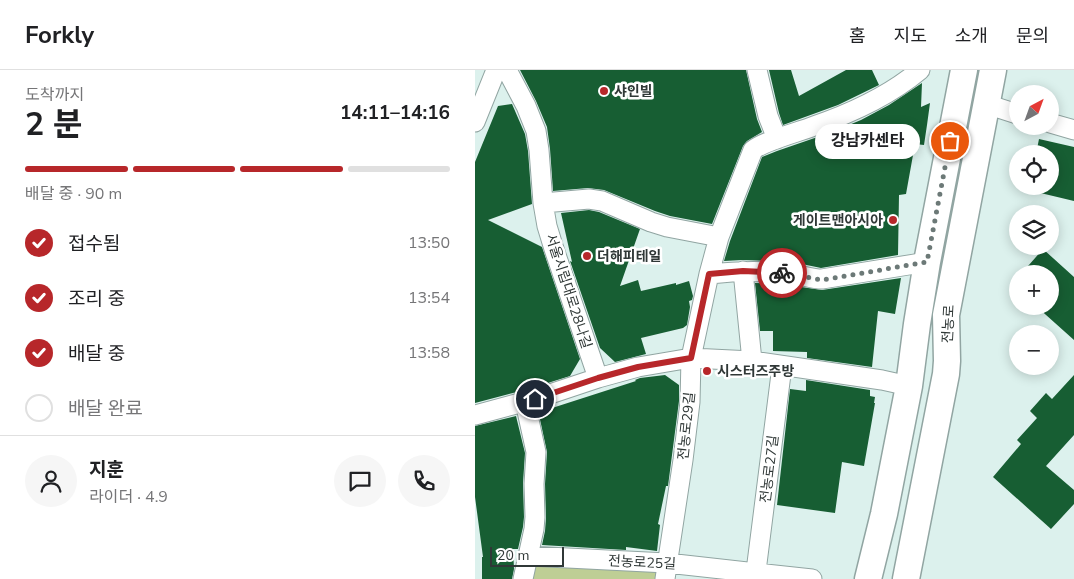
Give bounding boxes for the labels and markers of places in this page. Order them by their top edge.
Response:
place label: 샤인빌 [614,82,653,101]
marker: 샤인빌 [598,85,610,97]
pin [929,120,971,162]
callout: 강남카센타 [815,124,920,158]
place label: 게이트맨아시아 [793,211,883,230]
marker: 게이트맨아시아 [887,214,899,226]
place label: 더해피테일 [597,247,661,266]
marker: 더해피테일 [581,250,593,262]
place label: 시스터즈주방 [717,362,794,381]
marker: 시스터즈주방 [701,365,713,377]
pin [514,378,556,420]

